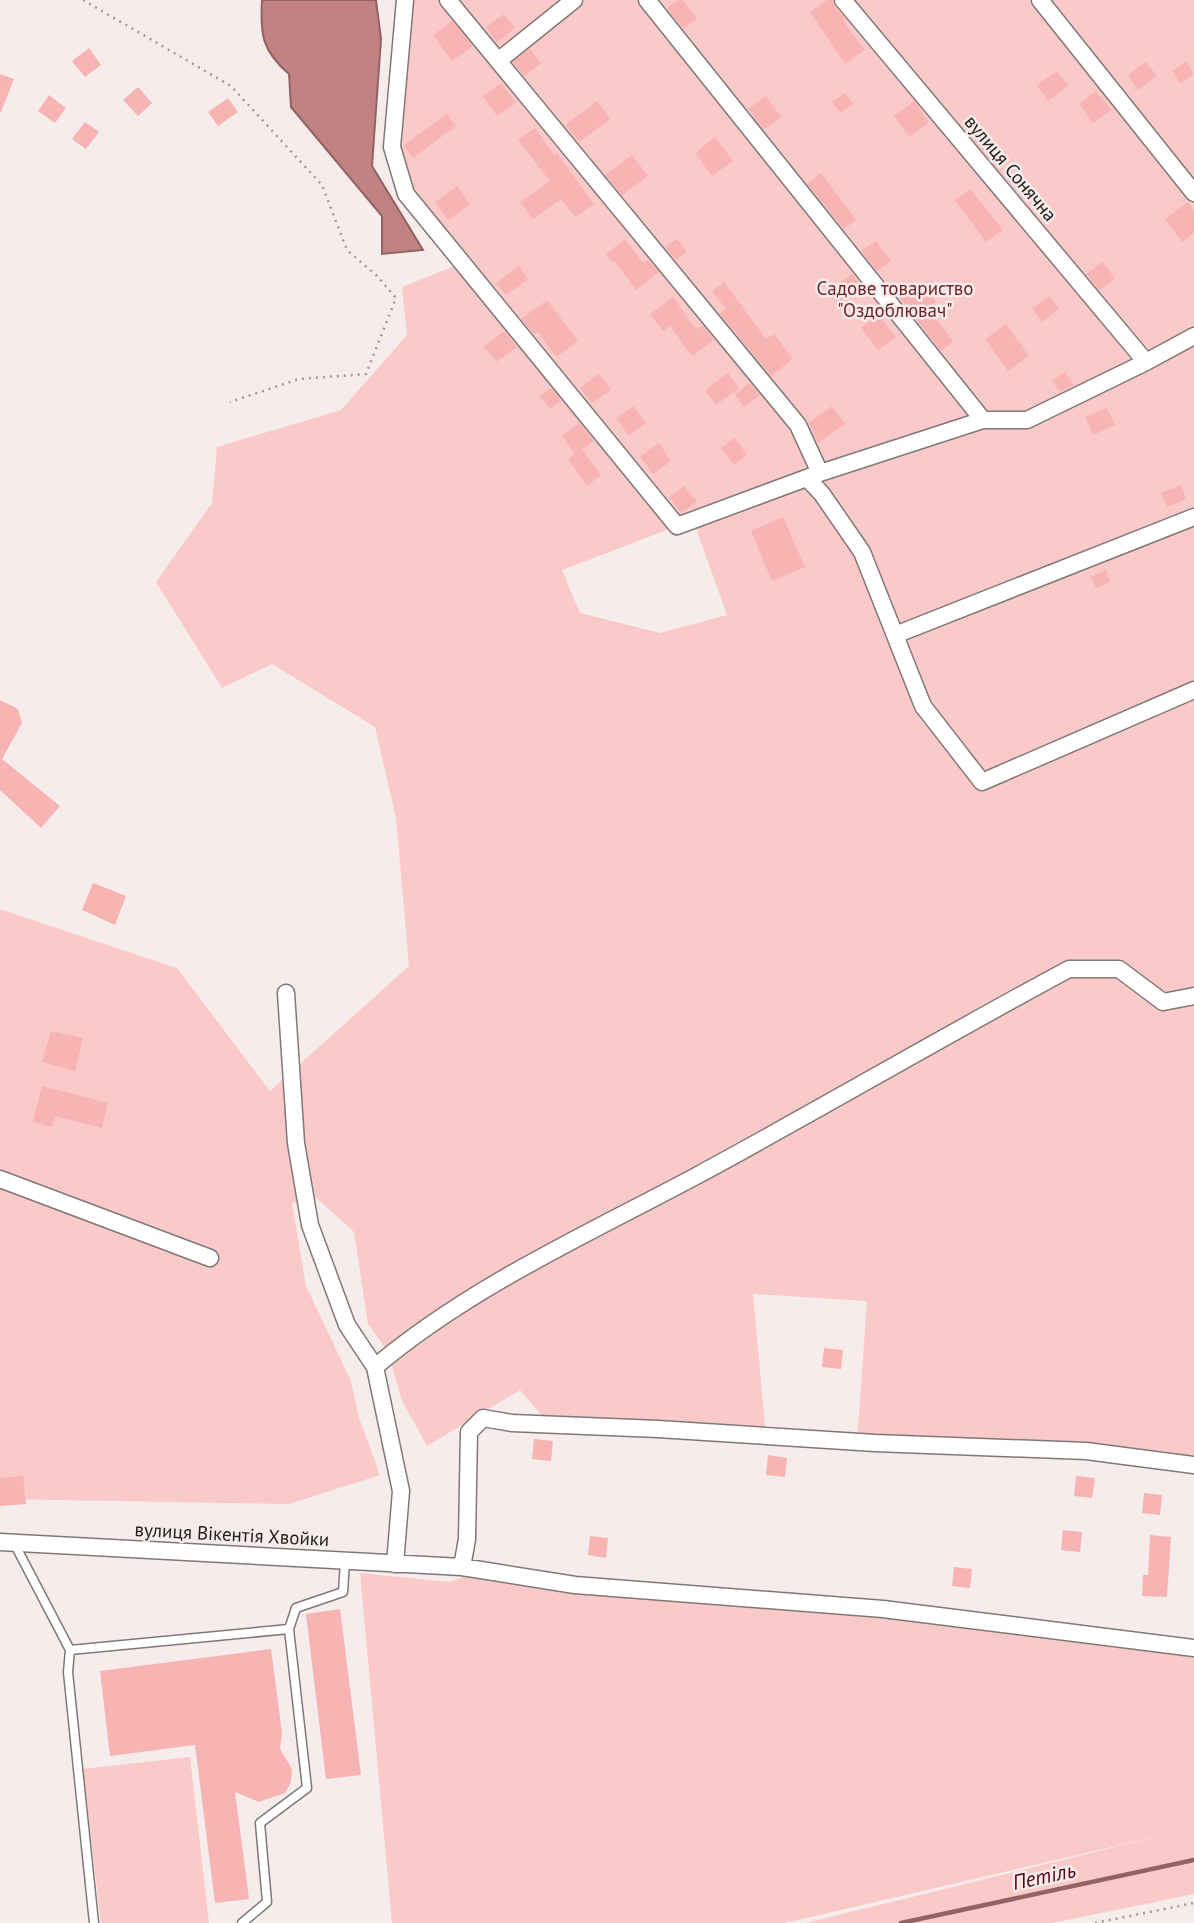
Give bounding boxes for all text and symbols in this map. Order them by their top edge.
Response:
street label: вулиця Сонячна [960,110,1062,226]
park label: Садове товариство "Оздоблювач" [817,276,974,322]
street label: вулиця Вікентія Хвойки [134,1517,330,1551]
water label: Петіль [1010,1856,1078,1896]

